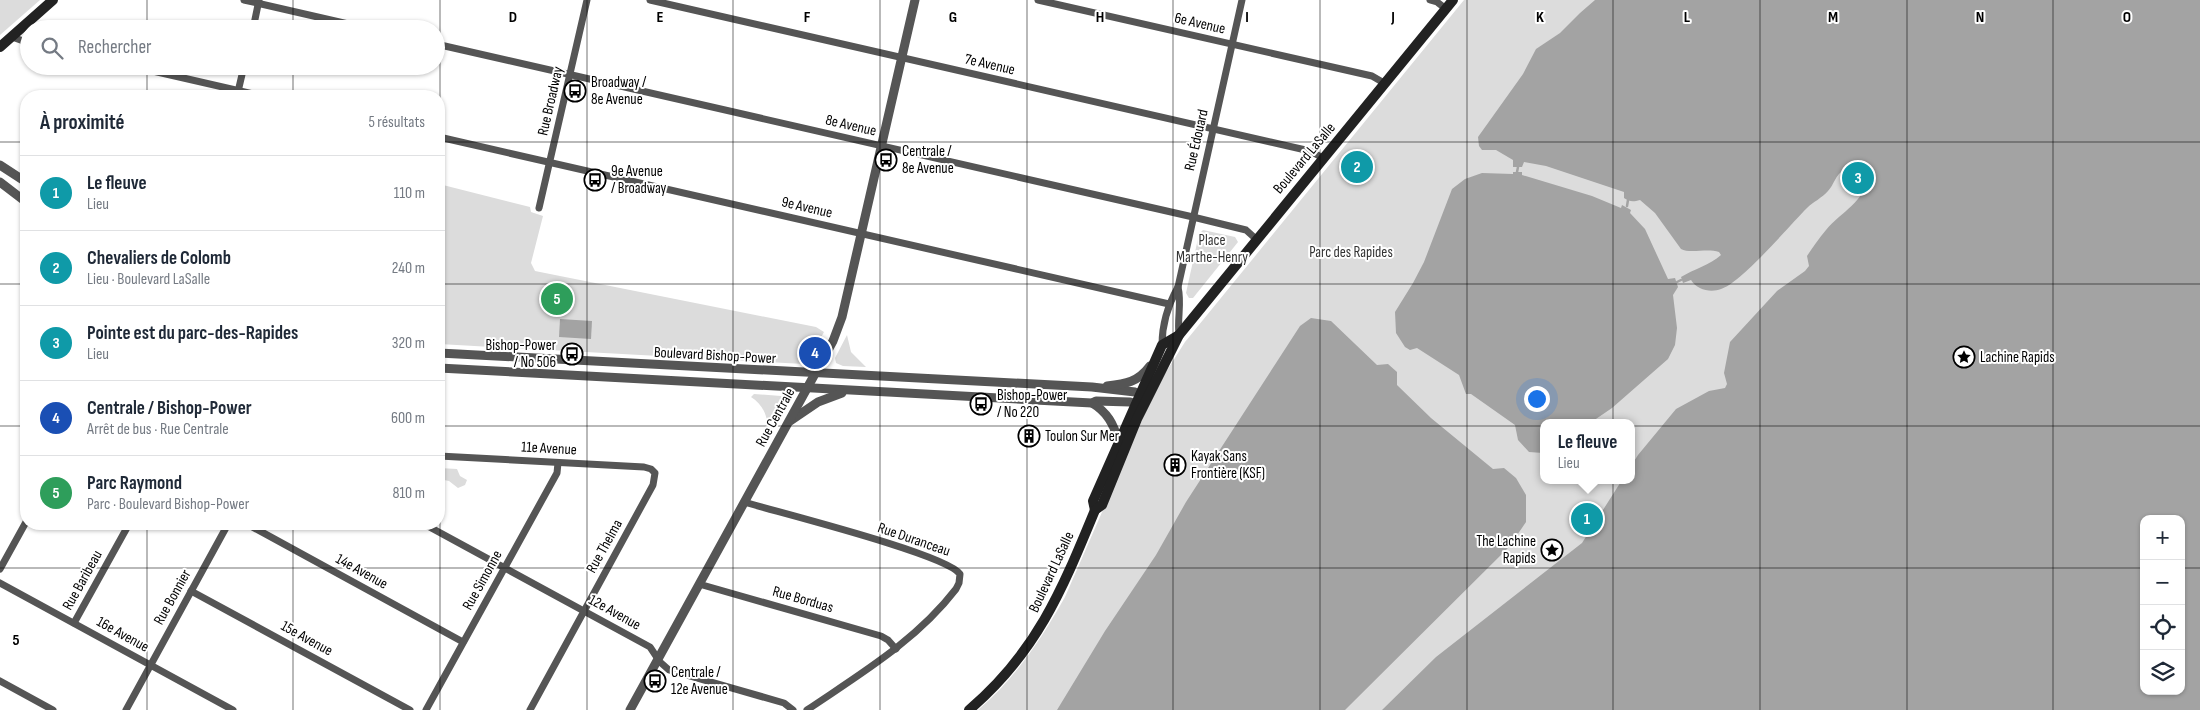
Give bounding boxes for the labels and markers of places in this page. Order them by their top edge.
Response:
place label: Broadway / 8e Avenue [591,73,647,109]
bus stop icon: Broadway / 8e Avenue [563,79,587,103]
place label: Centrale / 8e Avenue [902,142,954,178]
bus stop icon: Centrale / 8e Avenue [874,148,898,172]
pin: 2 [1341,148,1373,186]
pin: 3 [1842,159,1874,197]
place label: 9e Avenue / Broadway [611,162,667,198]
bus stop icon: 9e Avenue / Broadway [583,168,607,192]
pin: 5 [541,280,573,318]
pin: 4 [799,334,831,372]
place label: Bishop-Power / No 506 [486,336,557,372]
bus stop icon: Bishop-Power / No 506 [560,342,584,366]
place icon: Lachine Rapids [1952,345,1976,369]
place label: Lachine Rapids [1980,348,2055,367]
place label: Bishop-Power / No 220 [997,386,1068,422]
bus stop icon: Bishop-Power / No 220 [969,392,993,416]
building icon: Toulon Sur Mer [1017,424,1041,448]
place label: Toulon Sur Mer [1045,427,1120,446]
place label: Kayak Sans Frontière (KSF) [1191,447,1265,483]
building icon: Kayak Sans Frontière (KSF) [1163,453,1187,477]
pin: 1 [1571,500,1603,538]
place label: The Lachine Rapids [1476,532,1536,568]
place icon: The Lachine Rapids [1540,538,1564,562]
place label: Centrale / 12e Avenue [671,663,728,699]
bus stop icon: Centrale / 12e Avenue [643,669,667,693]

